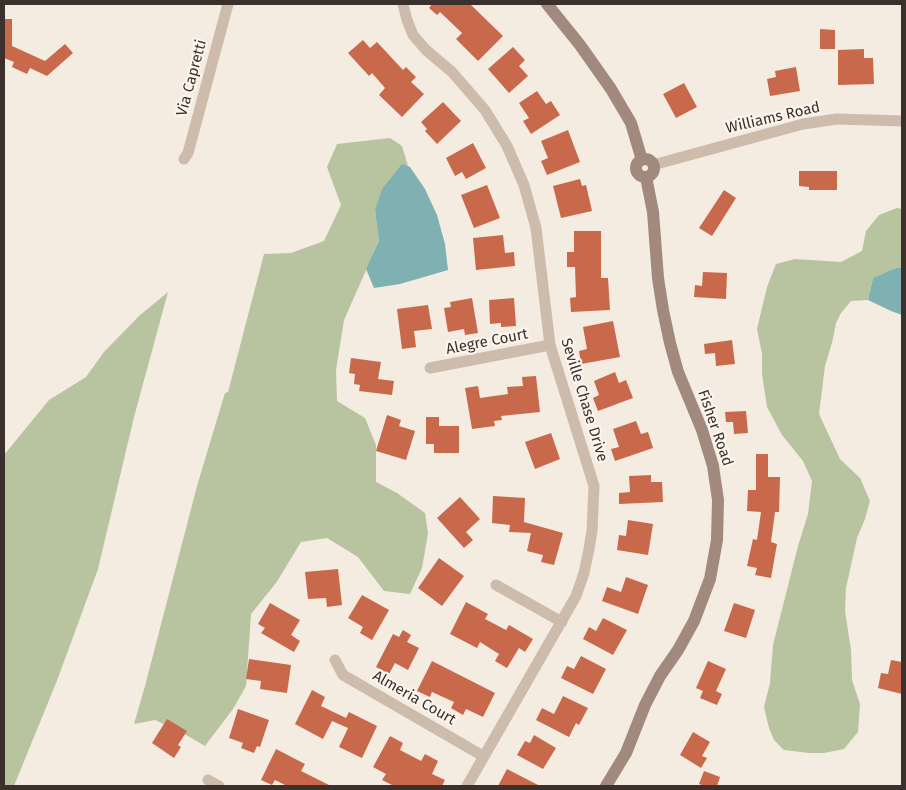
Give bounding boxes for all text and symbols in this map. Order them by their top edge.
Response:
street label: Via Capretti [173,38,211,118]
street label: Williams Road [724,98,822,138]
street label: Alegre Court [444,325,530,359]
street label: Seville Chase Drive [557,336,611,464]
street label: Fisher Road [694,388,736,468]
street label: Almeria Court [369,667,459,729]

